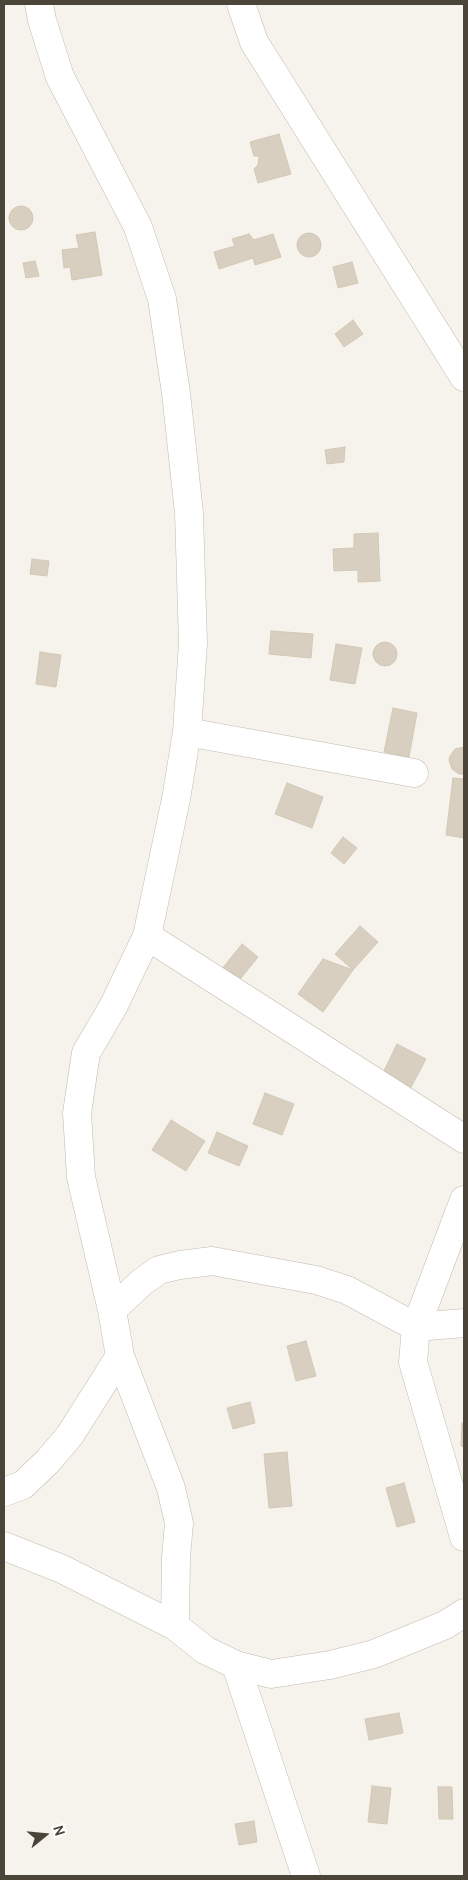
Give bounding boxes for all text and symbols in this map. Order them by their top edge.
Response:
north arrow [20,1810,70,1860]
text: N [49,1823,69,1838]

